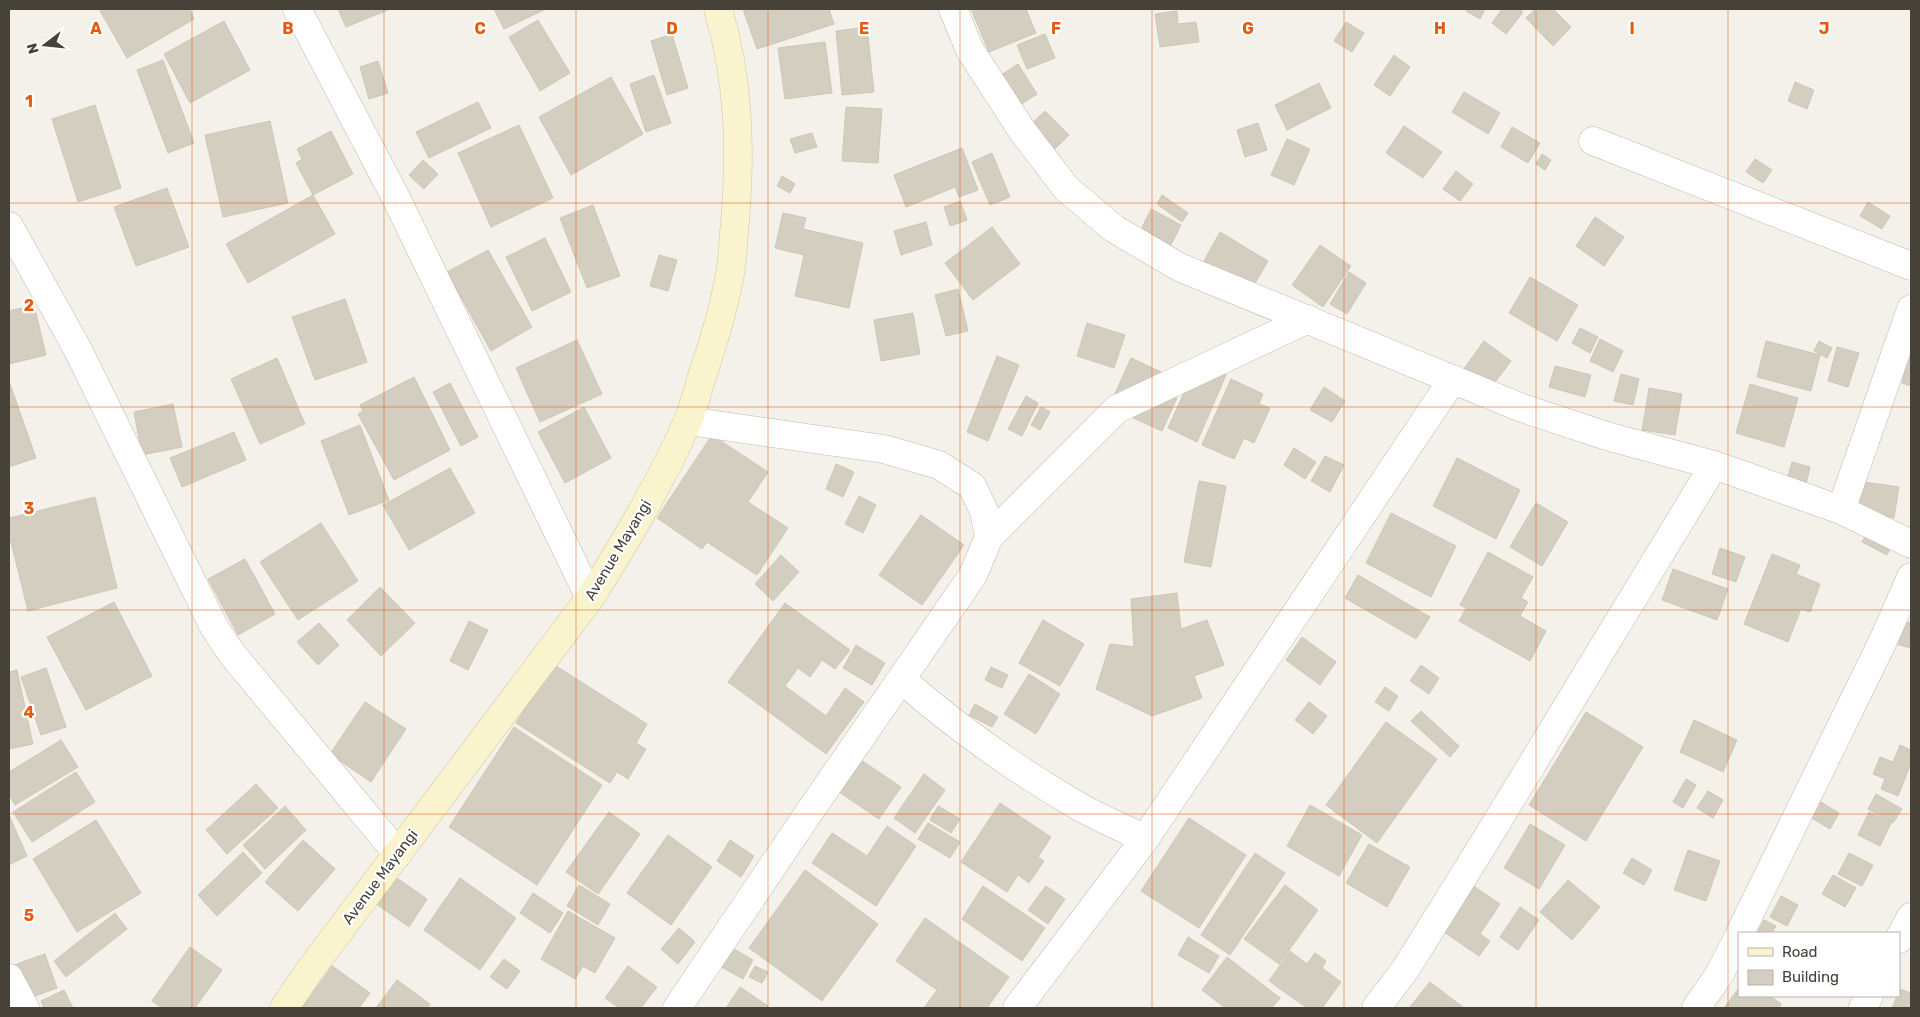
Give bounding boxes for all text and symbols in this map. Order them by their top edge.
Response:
text: A [90,19,102,38]
text: B [282,19,294,38]
text: C [474,19,486,38]
text: D [666,19,678,38]
text: E [859,19,869,38]
text: F [1051,19,1061,38]
text: G [1242,19,1254,38]
text: H [1434,19,1446,38]
text: I [1629,19,1635,38]
text: J [1819,19,1829,38]
north arrow [20,20,70,70]
text: N [23,41,43,56]
text: 1 [25,92,33,111]
text: 2 [24,296,34,315]
street label: Avenue Mayangi [581,496,655,604]
text: 3 [24,499,34,518]
text: 4 [24,703,35,722]
street label: Avenue Mayangi [338,826,422,928]
text: 5 [24,906,34,925]
legend [1738,932,1900,997]
text: Road [1782,943,1818,961]
text: Building [1782,968,1839,986]

